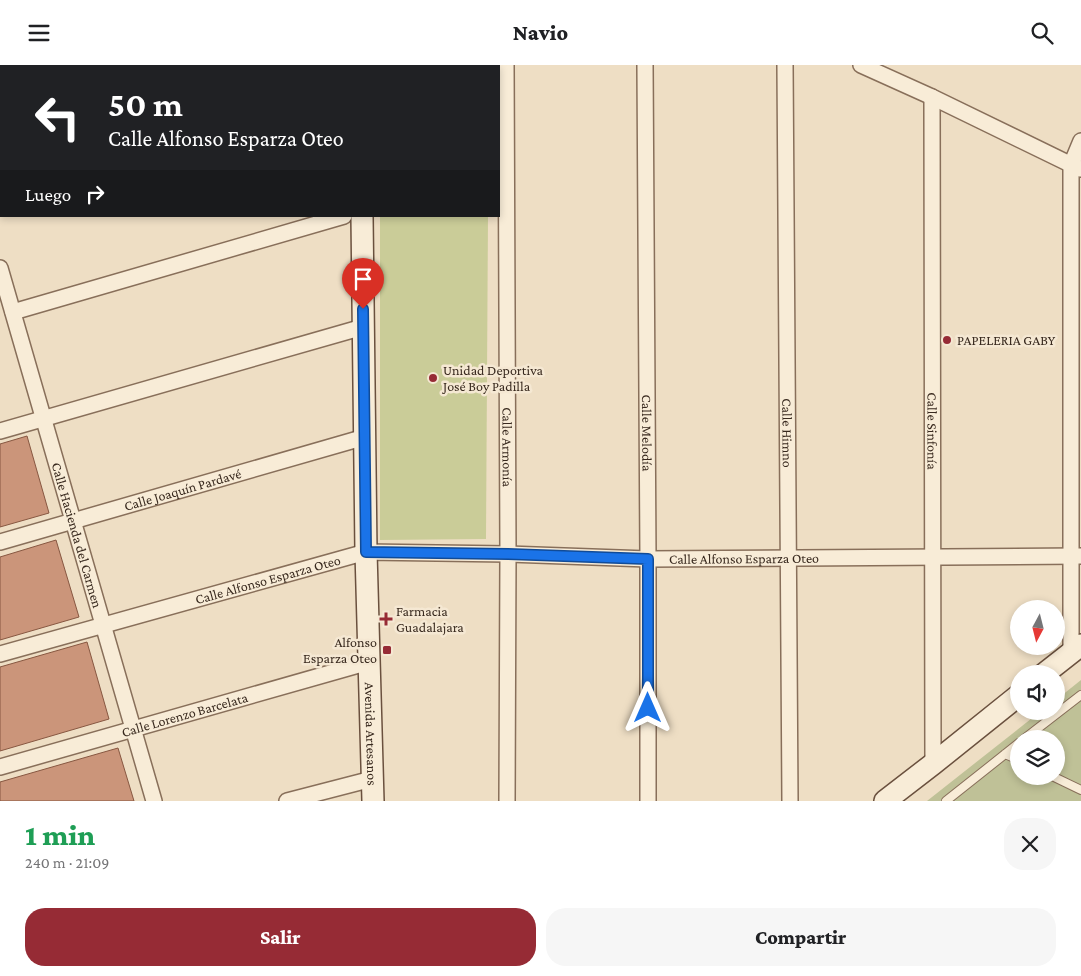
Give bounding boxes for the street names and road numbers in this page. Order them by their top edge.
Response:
street label: Calle Sinfonía [924,392,941,470]
street label: Calle Melodía [639,395,655,472]
street label: Calle Himno [779,398,796,468]
street label: Calle Armonía [499,407,516,487]
street label: Calle Hacienda del Carmen [49,460,106,610]
street label: Calle Joaquín Pardavé [122,465,243,514]
street label: Calle Alfonso Esparza Oteo [669,550,819,567]
street label: Calle Alfonso Esparza Oteo [193,552,342,607]
street label: Avenida Artesanos [362,682,381,786]
street label: Calle Lorenzo Barcelata [120,689,250,740]

